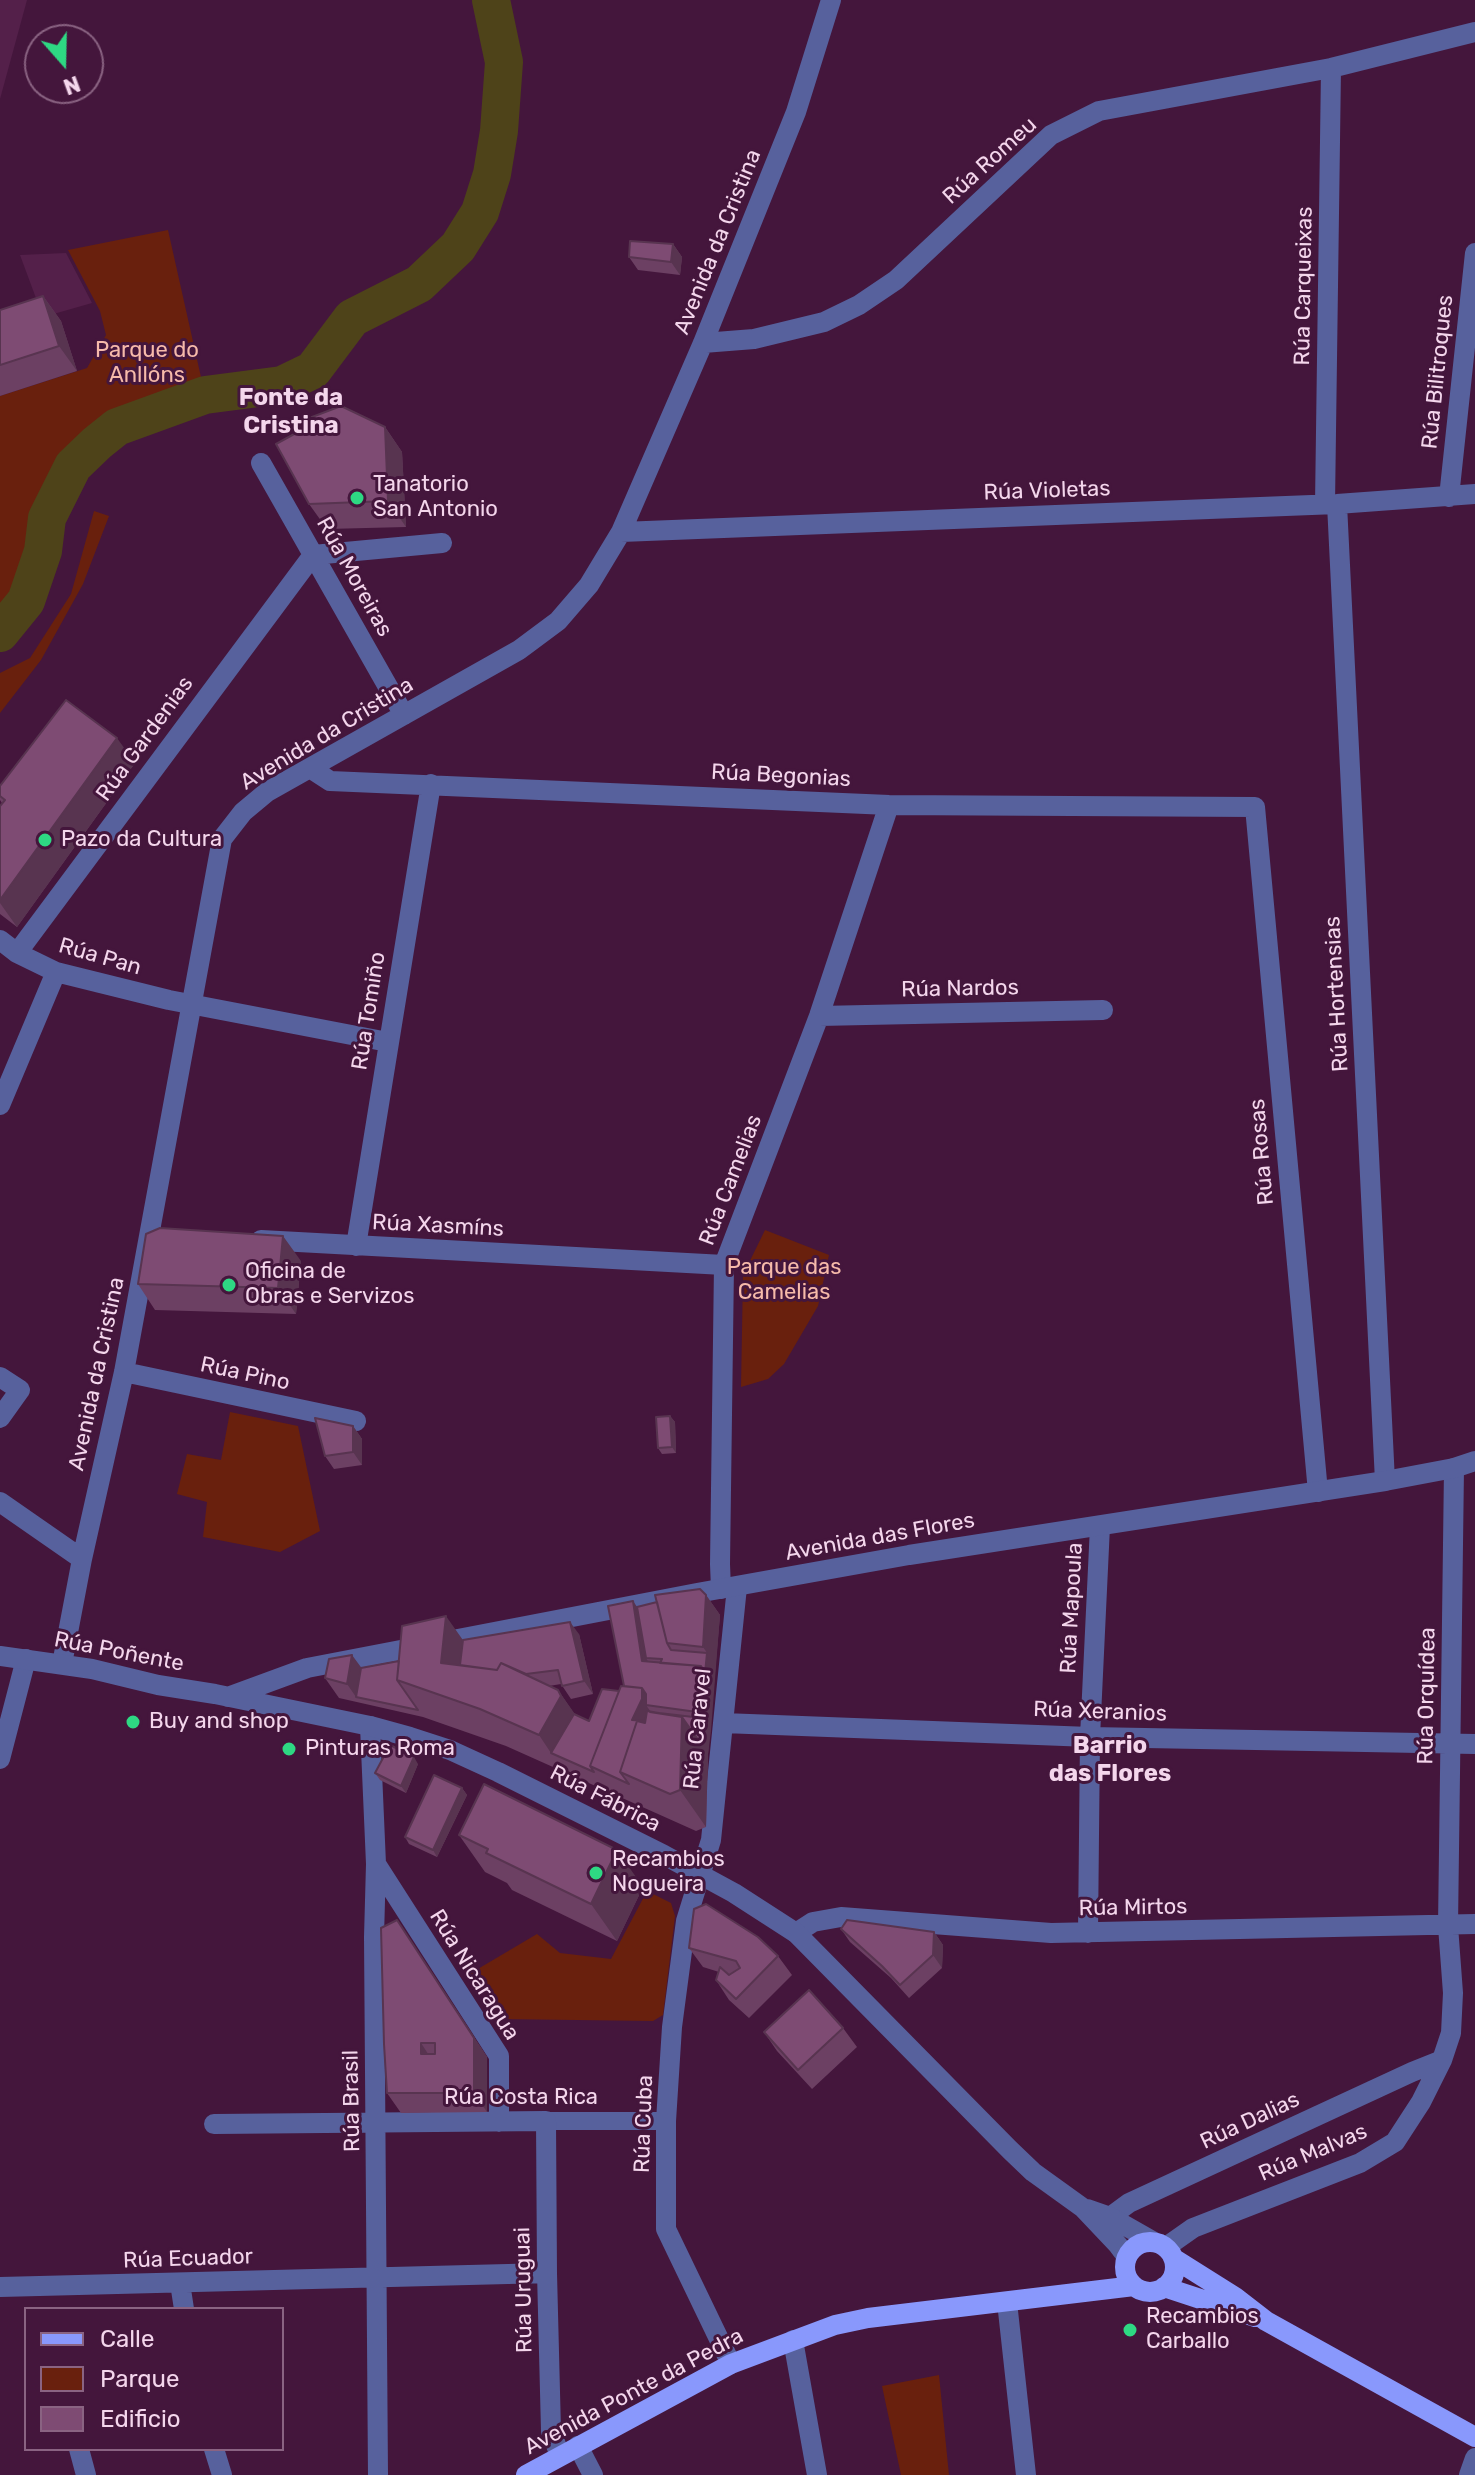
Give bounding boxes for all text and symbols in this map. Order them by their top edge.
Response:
north arrow [24,24,104,104]
text: N [60,70,84,101]
street label: Rúa Romeu [938,112,1042,210]
street label: Avenida da Cristina [669,146,767,338]
street label: Rúa Carqueixas [1289,206,1319,366]
street label: Rúa Bilitroques [1417,293,1459,451]
park label: Parque do Anllóns [95,338,199,390]
district label: Fonte da Cristina [239,384,343,440]
place label: Tanatorio San Antonio [373,472,498,524]
street label: Rúa Violetas [983,476,1111,506]
marker: Tanatorio San Antonio [348,489,366,507]
street label: Rúa Moreiras [310,513,398,641]
street label: Rúa Gardenias [91,671,199,807]
street label: Avenida da Cristina [236,672,418,796]
street label: Rúa Begonias [710,759,852,793]
place label: Pazo da Cultura [61,827,222,853]
marker: Pazo da Cultura [36,831,54,849]
street label: Rúa Hortensias [1320,915,1354,1073]
street label: Rúa Pan [56,933,144,981]
street label: Rúa Tomiño [347,950,391,1072]
street label: Rúa Nardos [901,975,1019,1003]
street label: Rúa Rosas [1244,1098,1280,1206]
street label: Rúa Camelias [694,1111,768,1249]
street label: Rúa Xasmíns [371,1209,505,1243]
park label: Parque das Camelias [727,1255,841,1306]
place label: Oficina de Obras e Servizos [245,1259,414,1310]
street label: Avenida da Cristina [64,1275,130,1473]
marker: Oficina de Obras e Servizos [220,1276,238,1294]
street label: Rúa Pino [198,1352,292,1396]
street label: Avenida das Flores [783,1507,977,1567]
street label: Rúa Mapoula [1055,1542,1089,1674]
street label: Rúa Poñente [52,1626,186,1678]
street label: Rúa Orquídea [1413,1627,1441,1765]
street label: Rúa Caravel [679,1667,717,1791]
street label: Rúa Xeranios [1033,1696,1167,1728]
place label: Buy and shop [149,1709,289,1735]
marker: Buy and shop [124,1713,142,1731]
district label: Barrio das Flores [1049,1732,1171,1788]
place label: Pinturas Roma [305,1736,455,1762]
marker: Pinturas Roma [280,1740,298,1758]
street label: Rúa Fábrica [545,1760,665,1838]
place label: Recambios Nogueira [612,1847,725,1898]
marker: Recambios Nogueira [587,1864,605,1882]
street label: Rúa Mirtos [1078,1894,1188,1922]
street label: Rúa Nicaragua [423,1905,525,2045]
street label: Rúa Brasil [338,2050,366,2152]
street label: Rúa Cuba [629,2074,659,2174]
street label: Rúa Costa Rica [444,2085,598,2111]
street label: Rúa Dalias [1196,2087,1304,2155]
street label: Rúa Malvas [1255,2118,1371,2188]
street label: Rúa Uruguai [510,2227,538,2353]
street label: Rúa Ecuador [123,2244,253,2274]
place label: Recambios Carballo [1146,2304,1259,2356]
legend [24,2307,284,2451]
marker: Recambios Carballo [1121,2321,1139,2339]
street label: Avenida Ponte da Pedra [520,2323,748,2461]
text: Calle [100,2325,154,2353]
text: Parque [100,2365,179,2393]
text: Edificio [100,2405,181,2433]

